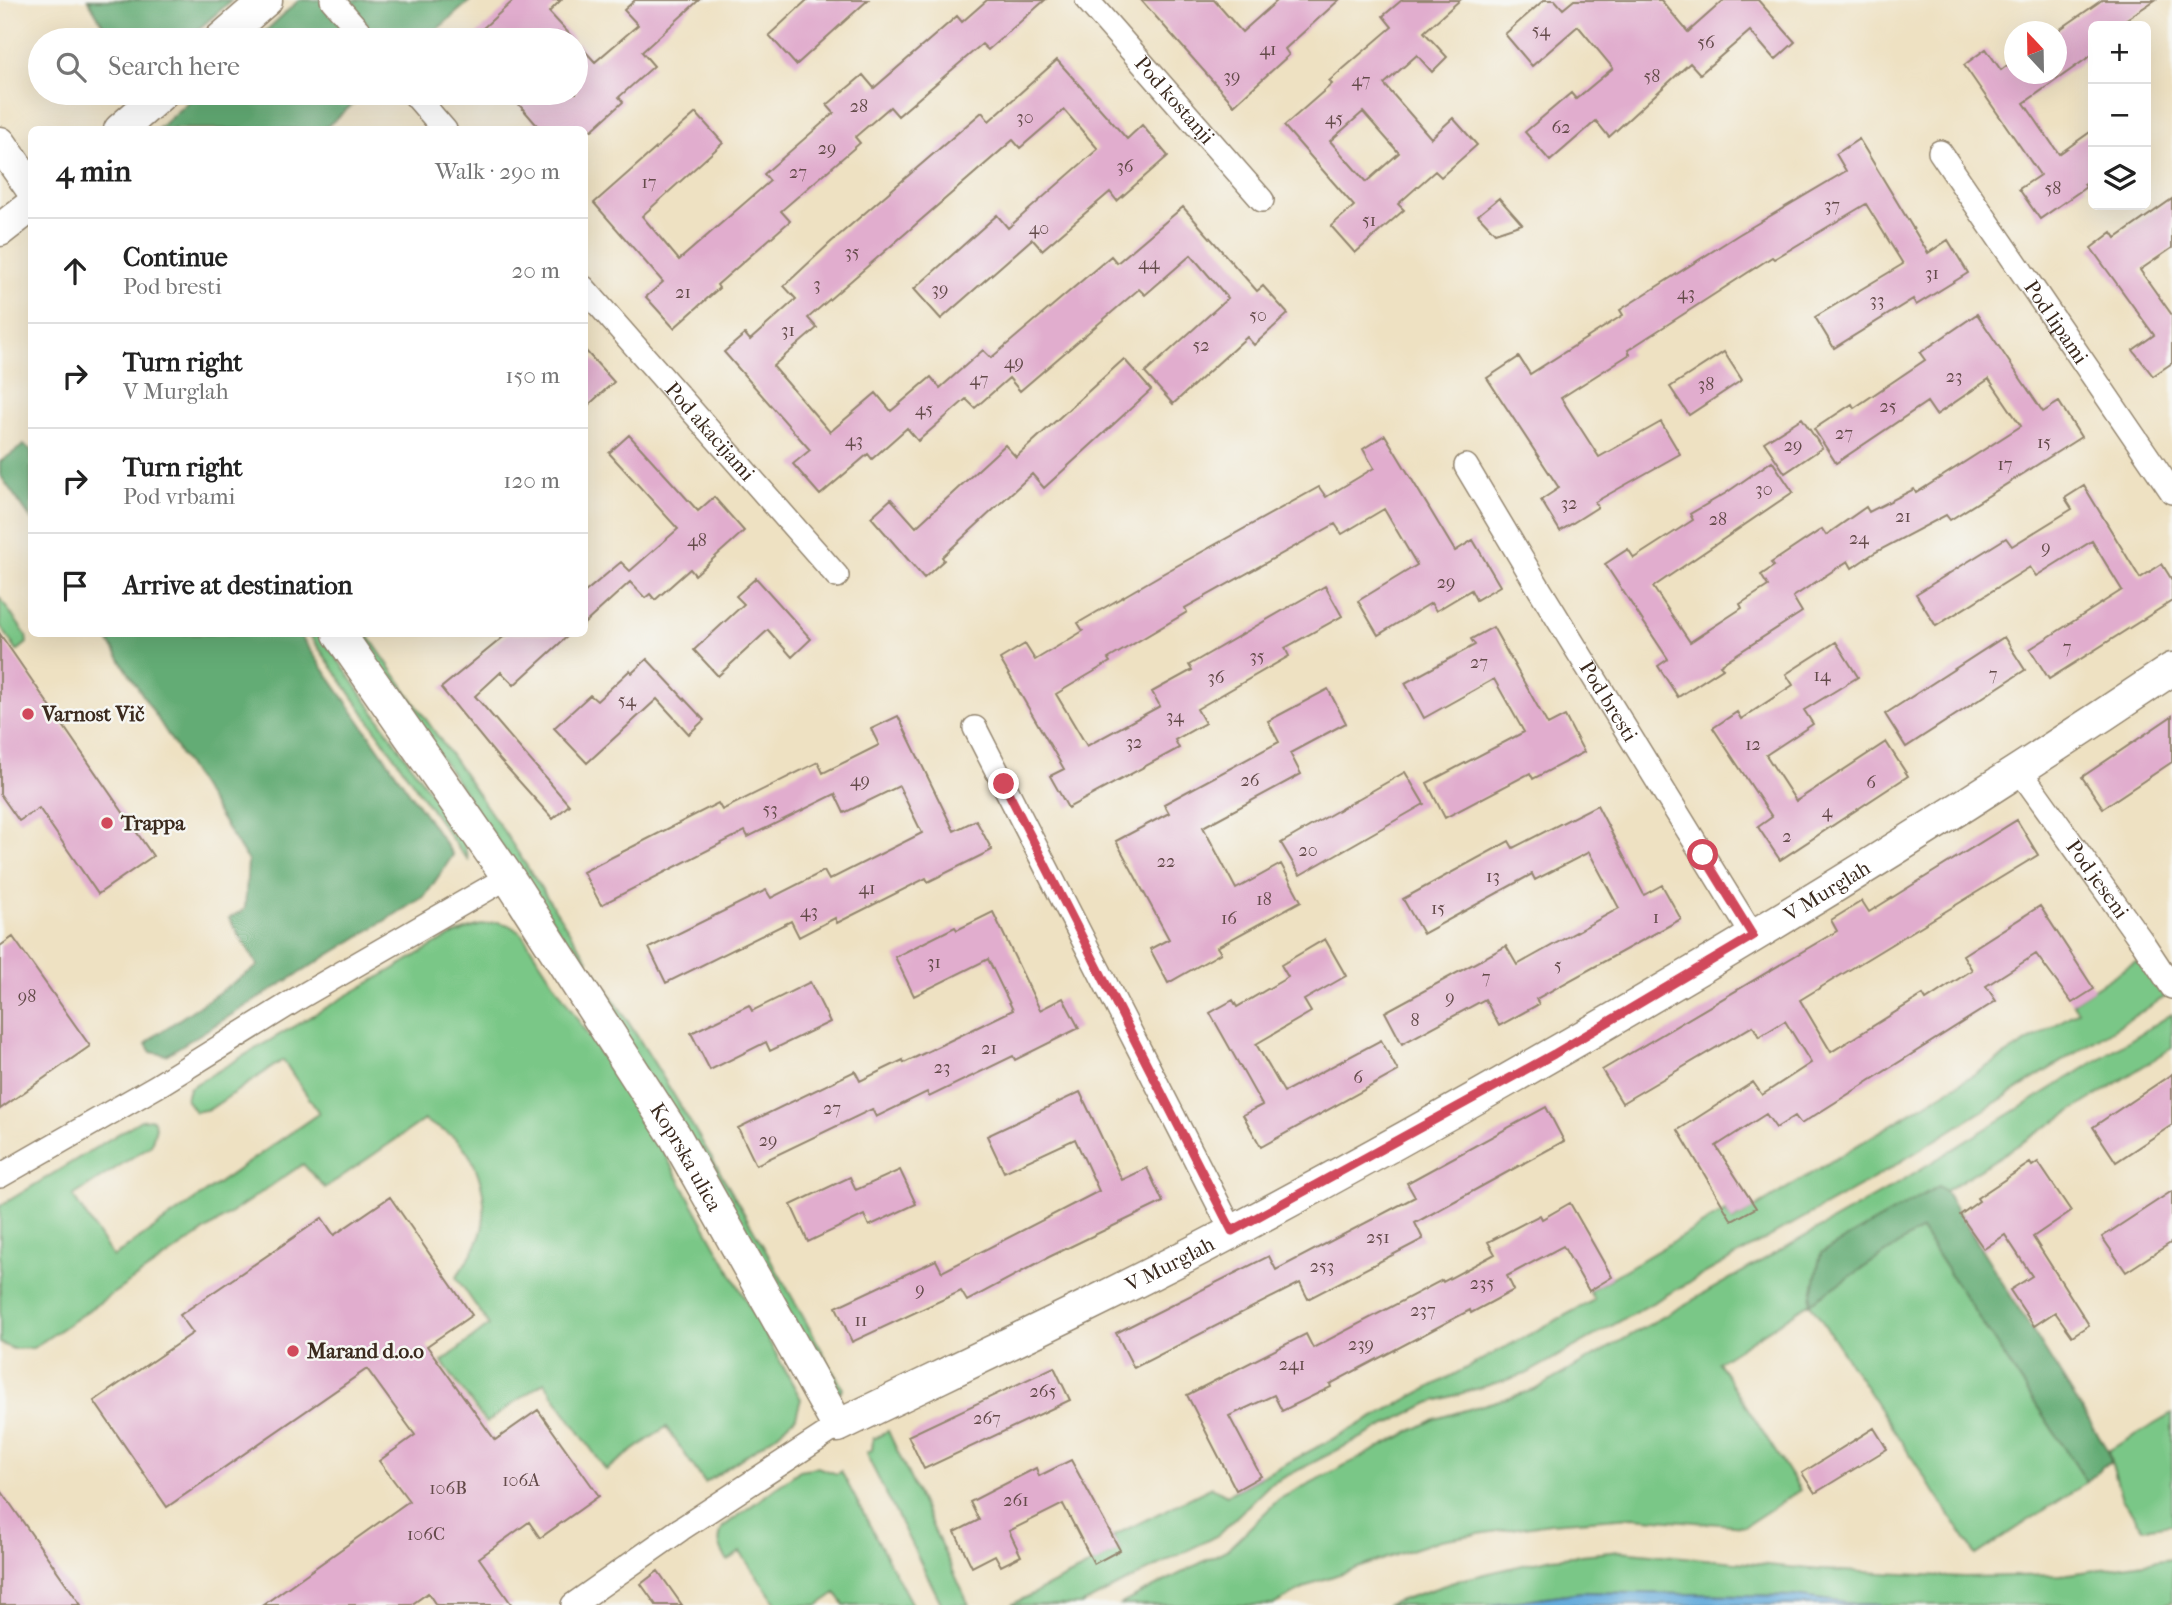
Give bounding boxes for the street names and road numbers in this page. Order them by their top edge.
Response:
street label: Pod kostanji [1130,51,1219,149]
street label: Pod lipami [2019,276,2093,368]
street label: Pod akacijami [660,377,760,486]
street label: Pod bresti [1575,656,1642,746]
street label: Pod jeseni [2061,835,2134,923]
street label: V Murglah [1779,855,1875,927]
street label: Koprska ulica [645,1099,727,1216]
street label: V Murglah [1121,1231,1218,1297]

